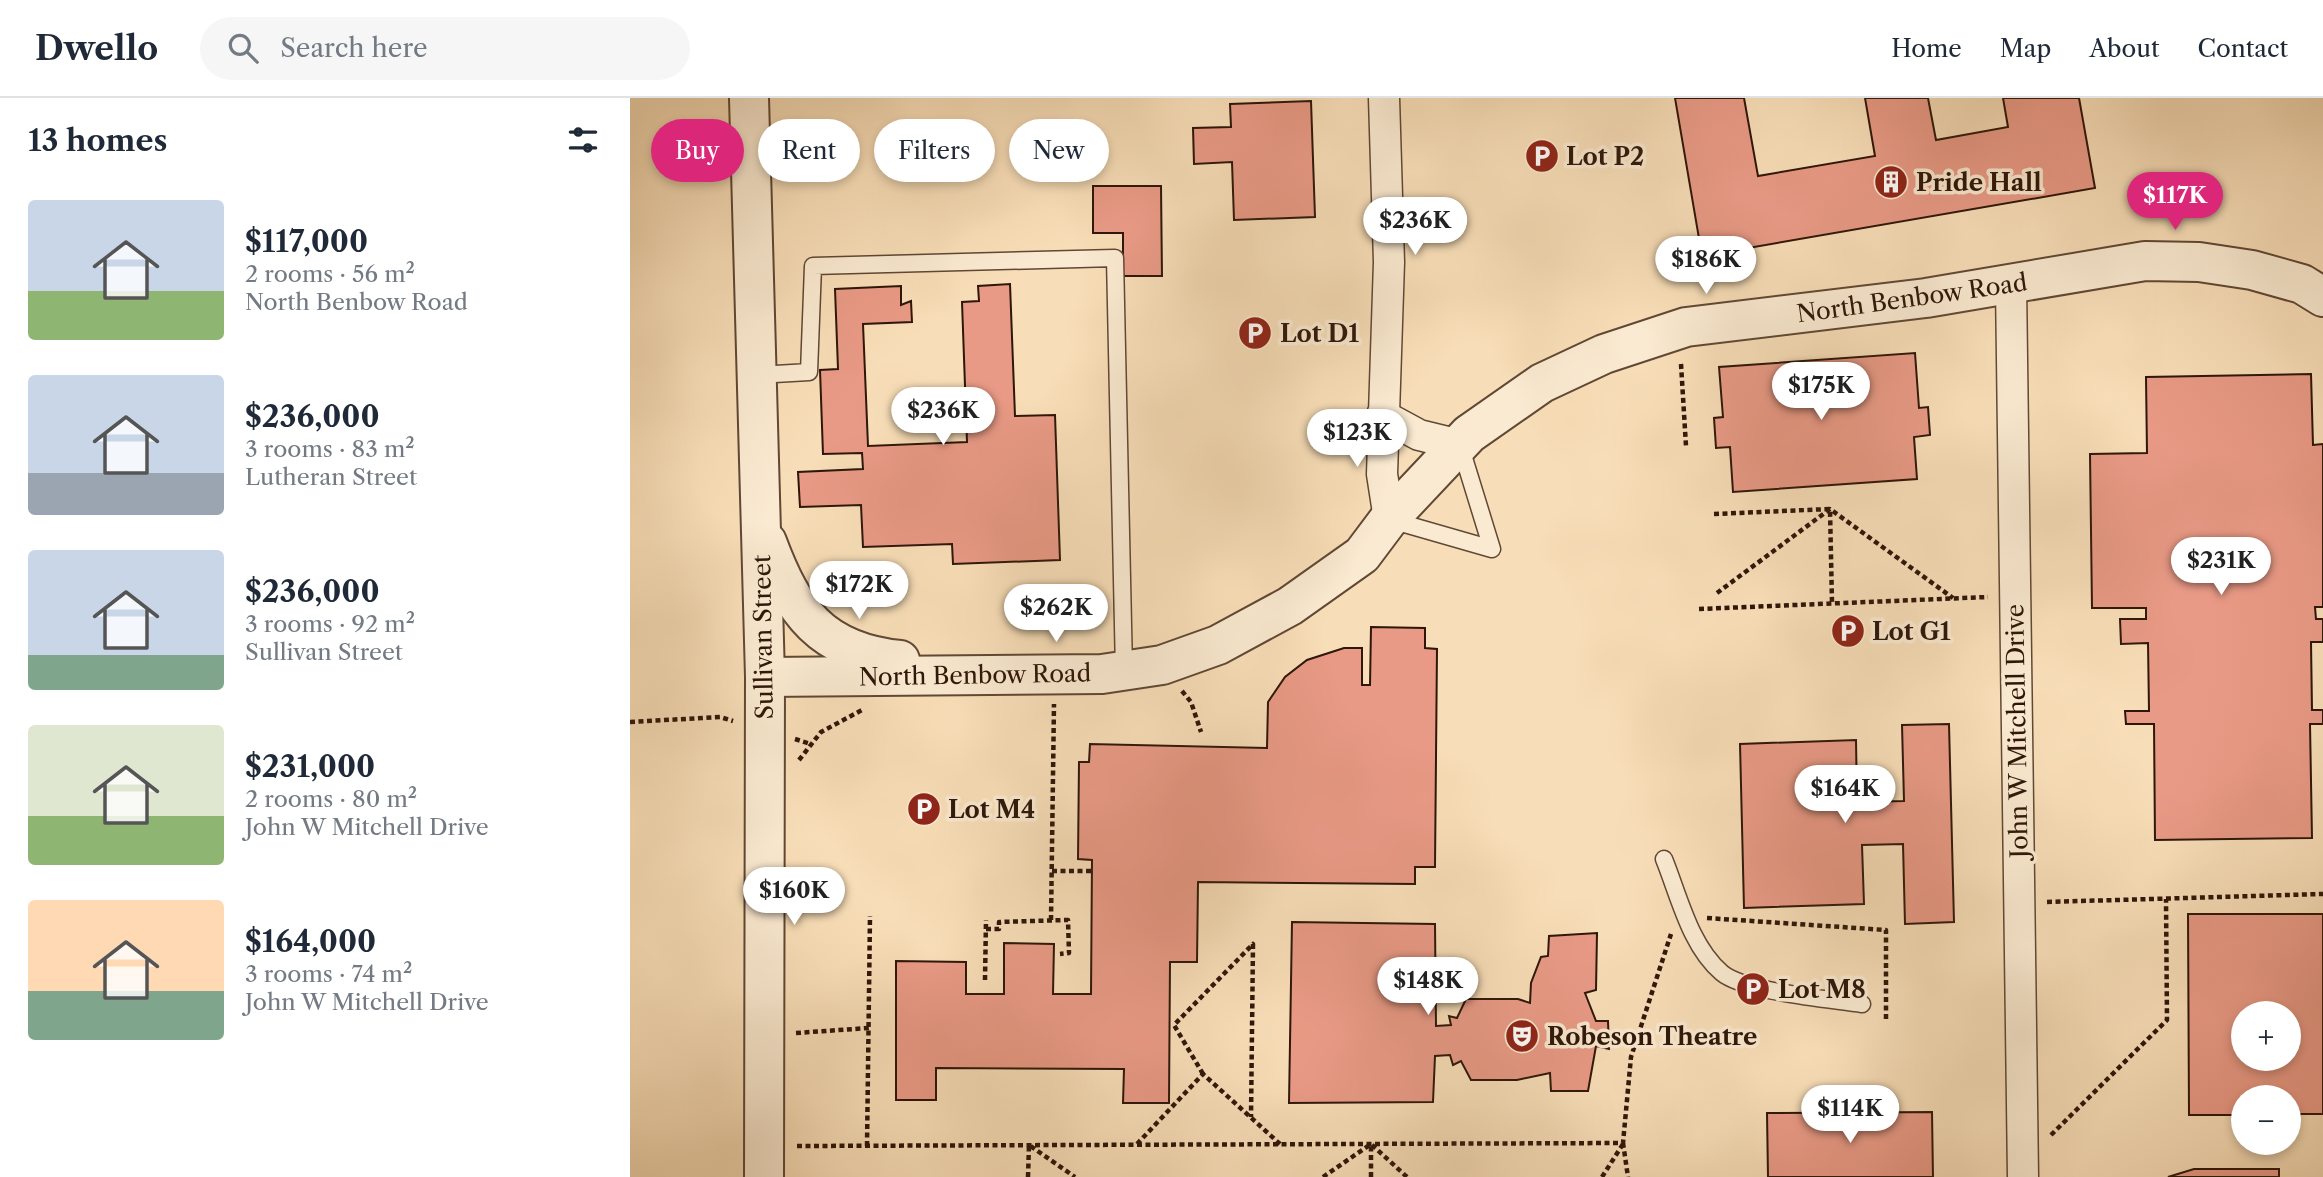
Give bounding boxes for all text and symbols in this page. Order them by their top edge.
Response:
search box [200,17,690,80]
text: Dwello [35,28,158,69]
icon: search [224,29,262,67]
text: Search here [280,32,428,64]
text: Home [1891,34,1962,63]
text: Map [2000,34,2051,63]
text: About [2089,34,2160,63]
text: Contact [2198,34,2288,63]
chip: Buy [651,119,744,182]
chip: Rent [758,119,860,182]
chip: Filters [874,119,995,182]
chip: New [1009,119,1109,182]
icon: filters [564,121,602,159]
text: 13 homes [28,122,167,159]
parking icon: Lot P2 [1523,137,1561,175]
place label: Lot P2 [1566,142,1644,171]
building icon: Pride Hall [1872,163,1910,201]
place label: Pride Hall [1916,168,2042,197]
pin: $117K [2126,172,2224,232]
text: $117K [2143,181,2207,209]
pin: $236K [1366,198,1464,257]
text: $236K [1379,206,1451,234]
text: $117,000 [245,223,368,260]
icon: home [84,228,168,312]
pin: $186K [1657,236,1755,296]
text: $186K [1671,245,1741,273]
text: 2 rooms · 56 m² [245,260,415,288]
street label: North Benbow Road [1795,267,2030,329]
text: North Benbow Road [245,288,468,316]
parking icon: Lot D1 [1236,314,1274,352]
place label: Lot D1 [1280,319,1359,348]
pin: $175K [1772,362,1870,422]
text: $175K [1788,371,1854,399]
pin: $236K [894,388,992,447]
text: $236K [907,396,979,424]
text: $236,000 [245,398,380,435]
icon: home [84,403,168,487]
pin: $123K [1308,410,1406,469]
text: $123K [1323,418,1391,446]
text: 3 rooms · 83 m² [245,435,415,463]
text: Lutheran Street [245,463,417,491]
pin: $231K [2172,538,2270,597]
text: $231K [2187,546,2255,574]
street label: Sullivan Street [747,554,779,720]
pin: $172K [810,561,908,621]
text: $172K [825,570,893,598]
text: $236,000 [245,573,380,610]
icon: home [84,578,168,662]
pin: $262K [1007,584,1105,644]
text: $262K [1020,593,1092,621]
street label: John W Mitchell Drive [2000,604,2034,862]
text: 3 rooms · 92 m² [245,610,415,638]
parking icon: Lot G1 [1829,612,1867,650]
place label: Lot G1 [1872,617,1951,646]
text: Sullivan Street [245,638,403,666]
street label: North Benbow Road [858,658,1092,692]
text: $231,000 [245,748,375,785]
icon: home [84,753,168,837]
pin: $164K [1796,766,1894,825]
text: $164K [1811,774,1879,802]
text: 2 rooms · 80 m² [245,785,417,813]
parking icon: Lot M4 [905,790,943,828]
place label: Lot M4 [948,795,1035,824]
text: John W Mitchell Drive [245,813,489,841]
pin: $160K [745,868,843,927]
text: $160K [759,876,829,904]
text: $164,000 [245,923,376,960]
icon: home [84,928,168,1012]
pin: $148K [1379,958,1477,1017]
text: 3 rooms · 74 m² [245,960,412,988]
text: $148K [1393,966,1463,994]
parking icon: Lot M8 [1734,970,1772,1008]
place label: Lot M8 [1778,975,1866,1004]
text: John W Mitchell Drive [245,988,489,1016]
map controls [2231,1001,2301,1155]
button: + [2231,1001,2301,1071]
theatre icon: Robeson Theatre [1503,1017,1541,1055]
place label: Robeson Theatre [1547,1022,1757,1051]
button: − [2231,1085,2301,1155]
pin: $114K [1801,1086,1899,1145]
text: $114K [1817,1094,1883,1122]

